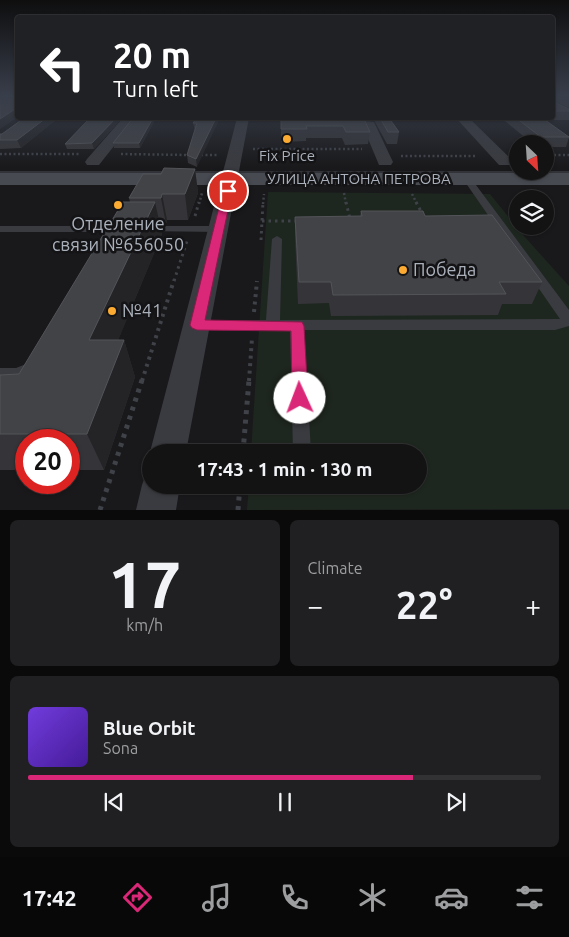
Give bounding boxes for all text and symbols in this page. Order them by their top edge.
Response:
icon: left [30,35,95,100]
text: 20 m [113,35,191,75]
text: Turn left [113,76,198,101]
marker: Fix Price [281,133,293,145]
north arrow [509,135,554,180]
map controls [509,135,554,235]
place label: Fix Price [259,147,315,164]
pin [207,170,249,212]
street label: УЛИЦА АНТОНА ПЕТРОВА [267,170,451,187]
icon: arrive [214,177,242,205]
button: layers [509,190,554,235]
marker: Отделение связи №656050 [112,199,124,211]
place label: Отделение связи №656050 [52,213,184,254]
place label: Победа [413,259,476,279]
marker: Победа [397,264,409,276]
place label: №41 [122,300,162,320]
marker: №41 [106,305,118,317]
position arrow [273,371,325,423]
speed limit sign: 20 [15,429,80,494]
text: 17:43 · 1 min · 130 m [197,458,372,480]
text: 17 [108,547,181,620]
text: Climate [308,559,363,577]
text: 22° [396,584,452,626]
text: − [308,590,323,621]
text: + [525,590,541,621]
text: km/h [126,616,163,634]
text: Blue Orbit [103,717,196,739]
text: Sona [103,739,138,757]
icon: previous [100,788,128,816]
icon: pause [271,788,299,816]
icon: next [442,788,470,816]
icon: directions [120,880,155,915]
icon: music [199,880,234,915]
icon: phone [277,880,312,915]
icon: climate [355,880,390,915]
icon: car [434,880,469,915]
icon: filters [512,880,547,915]
text: 17:42 [22,885,77,910]

